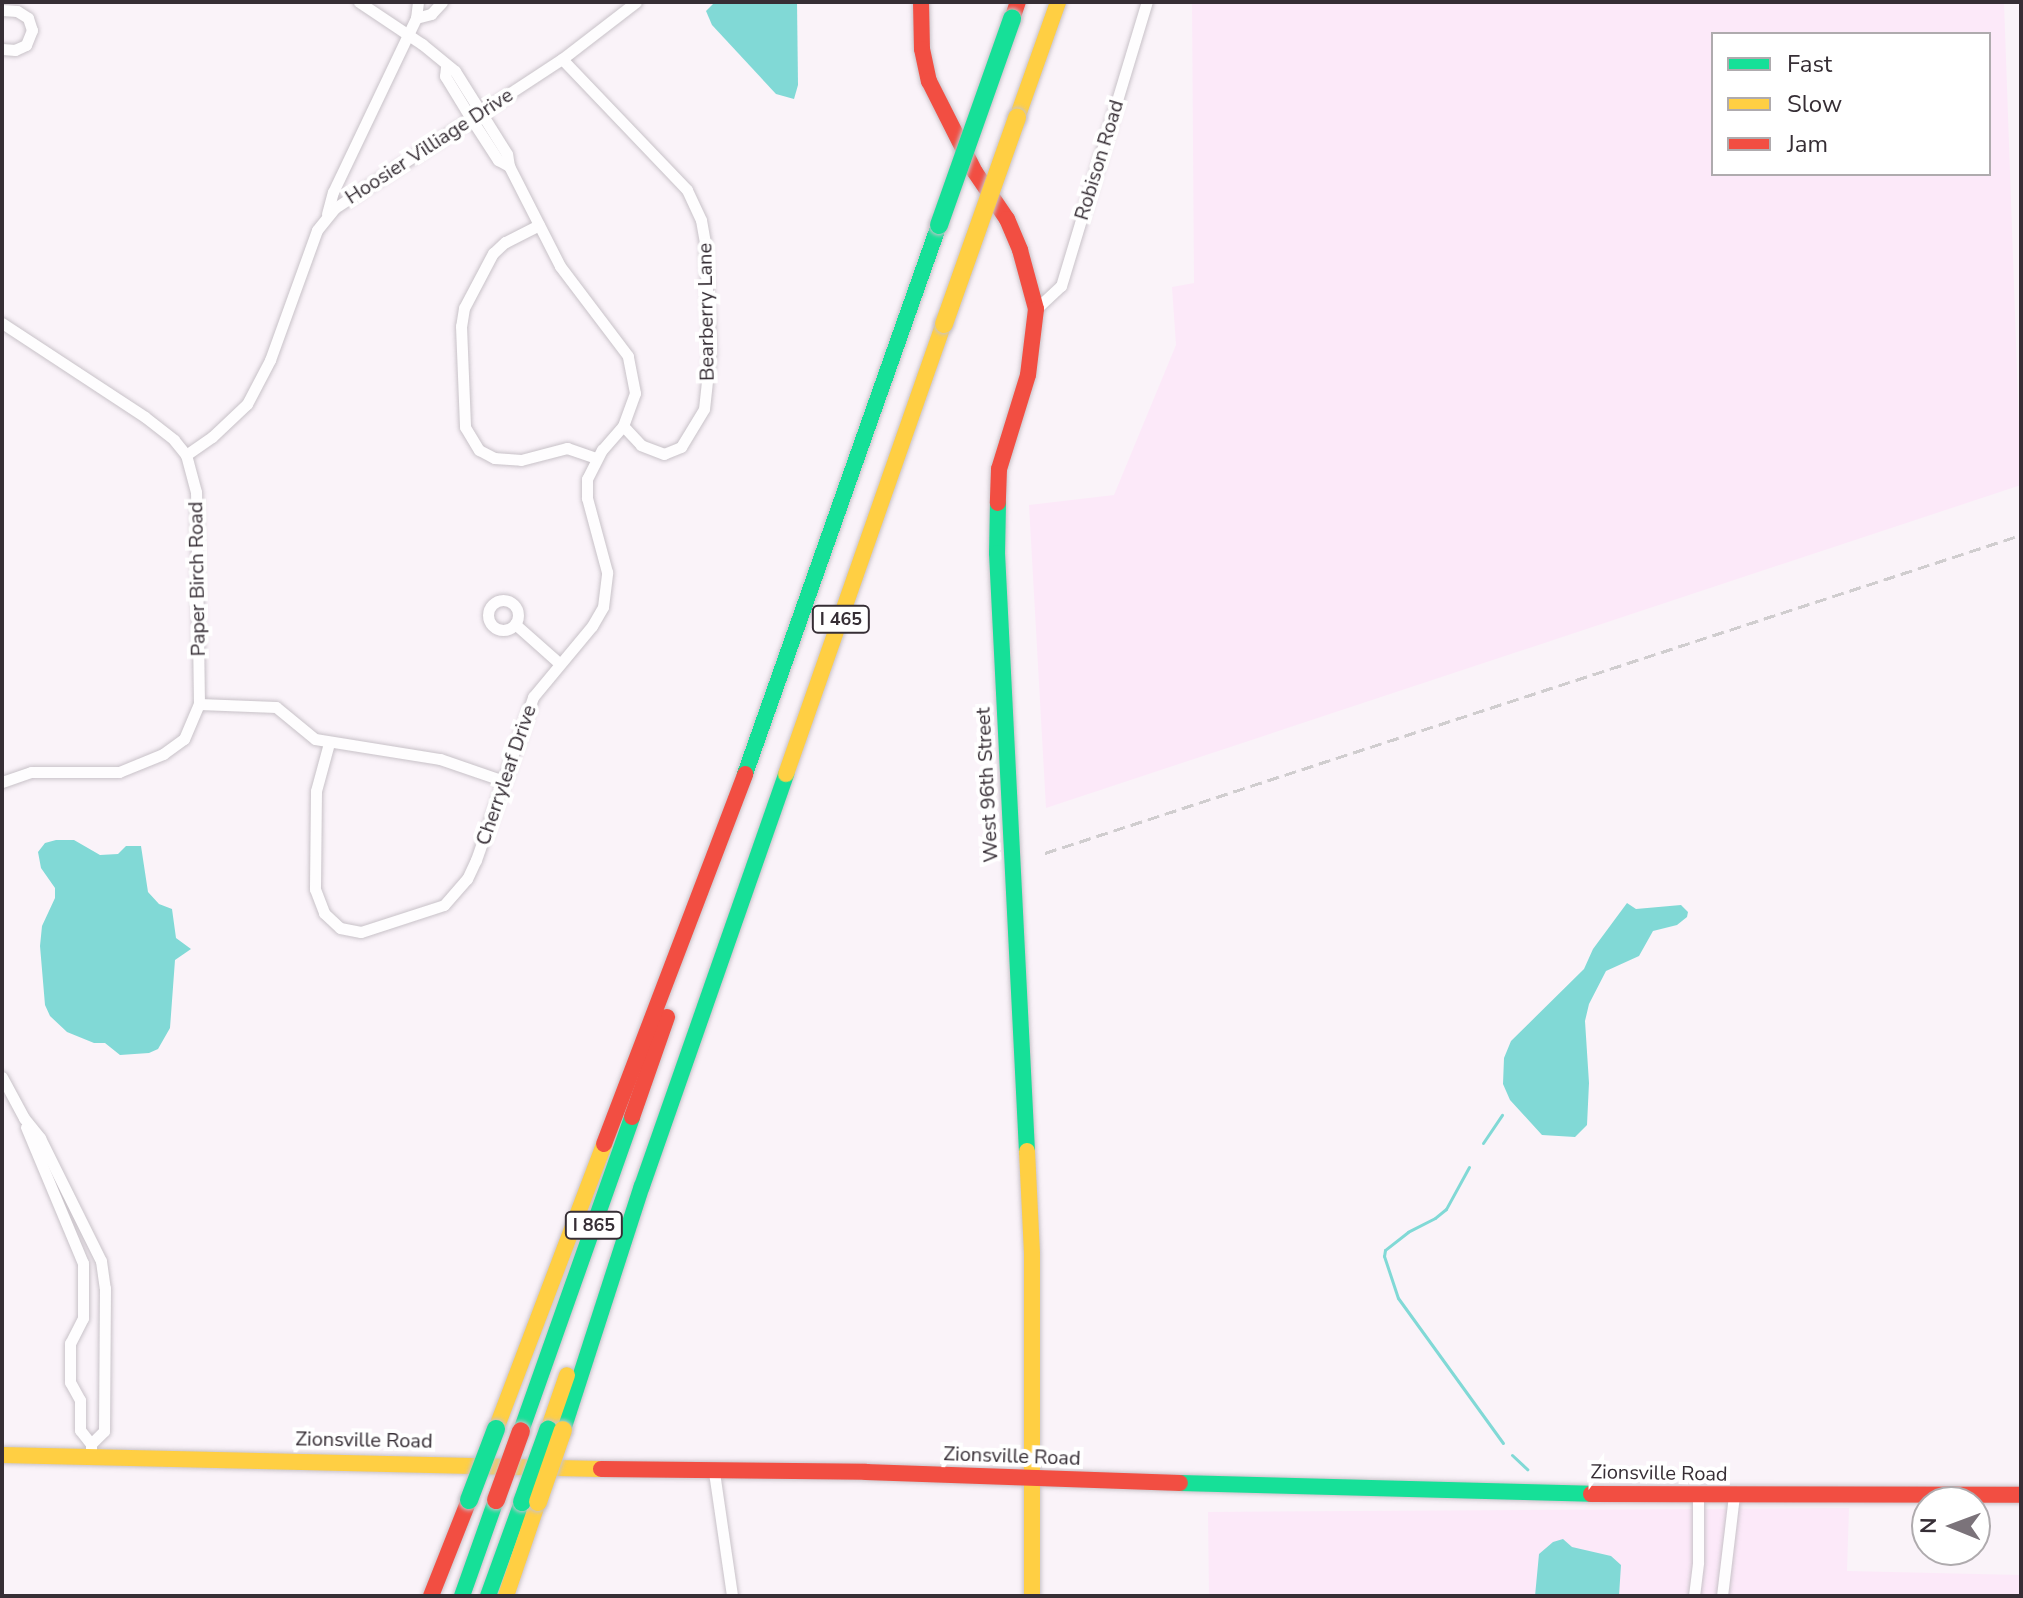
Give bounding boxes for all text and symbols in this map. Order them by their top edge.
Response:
legend [1711,32,1991,176]
text: Fast [1787,48,1832,80]
street label: Hoosier Villiage Drive [341,83,517,209]
text: Slow [1787,88,1842,120]
street label: Robison Road [1069,97,1129,223]
text: Jam [1787,128,1828,160]
street label: Bearberry Lane [693,243,719,381]
street label: Paper Birch Road [184,501,210,657]
road number: I 465 [811,605,871,633]
street label: Cherryleaf Drive [471,702,541,848]
street label: West 96th Street [971,707,1003,863]
road number: I 865 [564,1211,624,1239]
street label: Zionsville Road [295,1427,433,1453]
street label: Zionsville Road [943,1442,1081,1470]
street label: Zionsville Road [1590,1460,1728,1486]
north arrow [1911,1486,1991,1566]
text: N [1914,1517,1944,1534]

